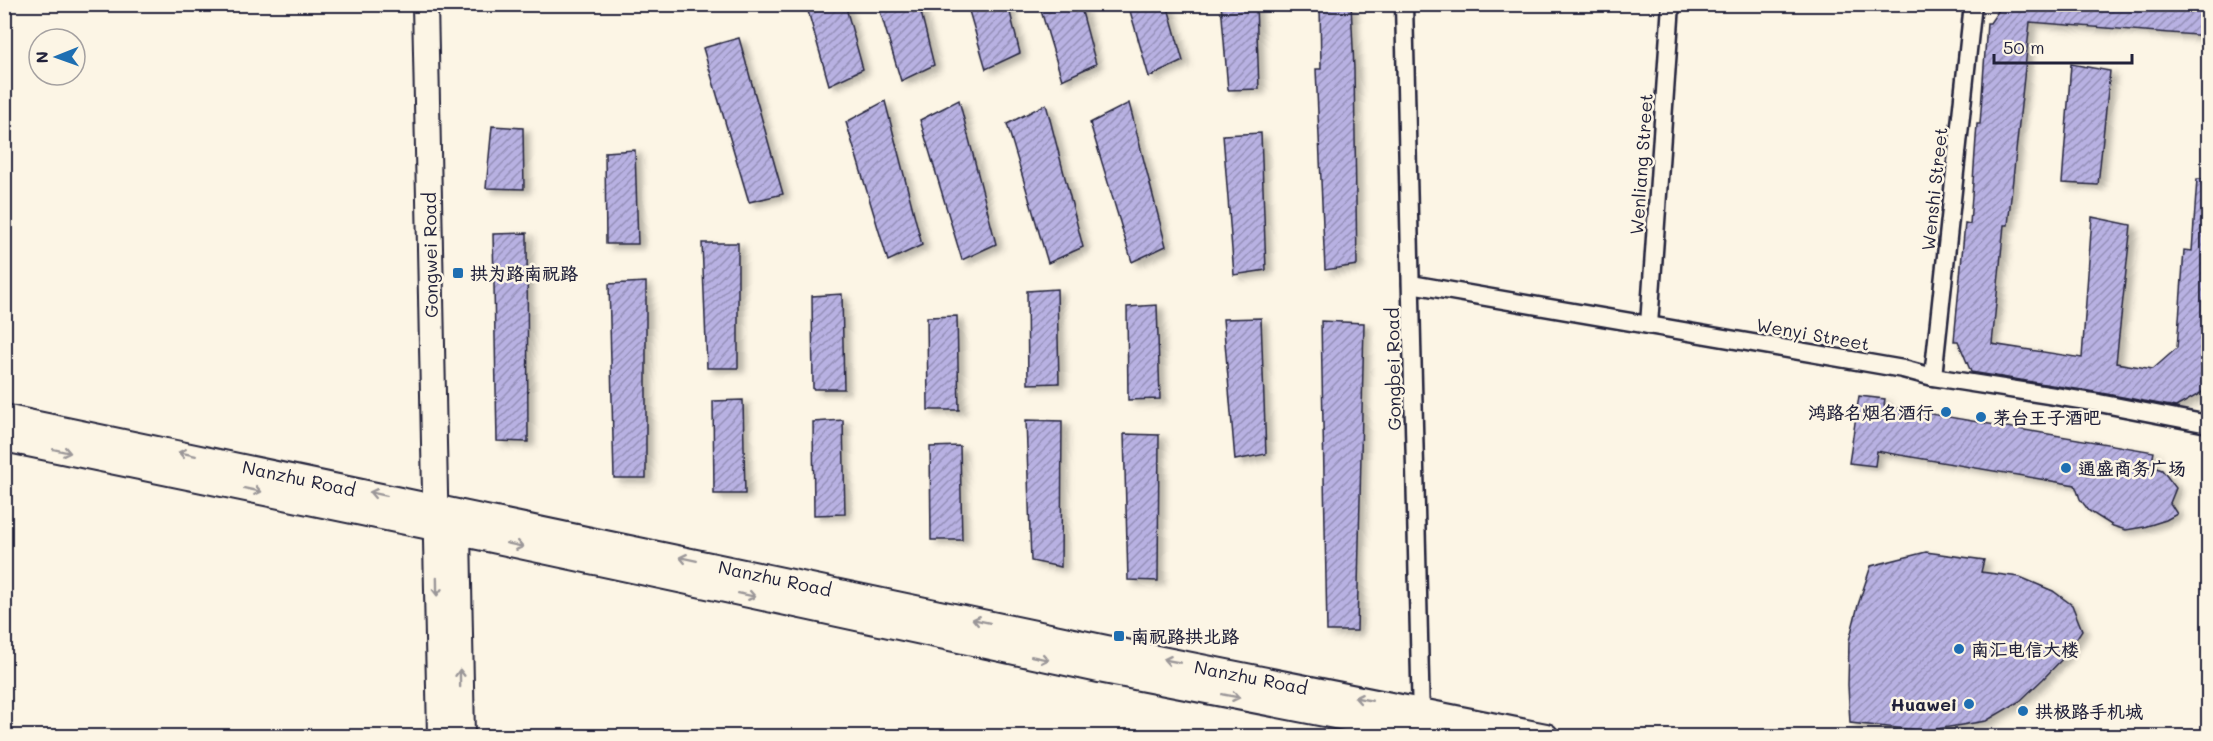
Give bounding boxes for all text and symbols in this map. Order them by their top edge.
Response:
north arrow [27,27,87,87]
scale bar [1994,27,2132,65]
text: 50 m [2003,35,2045,59]
text: N [31,51,52,64]
street label: Wenliang Street [1624,93,1658,235]
street label: Wenshi Street [1916,126,1952,252]
street label: Gongwei Road [417,192,443,318]
place label: 拱为路南祝路 [470,261,578,285]
marker: 拱为路南祝路 [451,266,465,280]
street label: Gongbei Road [1380,307,1406,431]
street label: Wenyi Street [1754,312,1872,356]
place label: 鸿路名烟名酒行 [1808,400,1934,424]
marker: 鸿路名烟名酒行 [1939,405,1953,419]
place label: 茅台王子酒吧 [1993,405,2101,429]
marker: 茅台王子酒吧 [1974,410,1988,424]
one-way arrow [52,446,71,457]
one-way arrow [178,448,197,460]
street label: Nanzhu Road [240,454,358,502]
place label: 通盛商务广场 [2078,456,2186,480]
marker: 通盛商务广场 [2059,461,2073,475]
one-way arrow [243,485,262,497]
one-way arrow [369,488,388,499]
one-way arrow [505,540,524,551]
one-way arrow [678,553,698,564]
street label: Nanzhu Road [716,554,834,602]
one-way arrow [431,577,443,597]
one-way arrow [737,590,756,601]
one-way arrow [972,615,991,627]
place label: 南祝路拱北路 [1131,624,1239,648]
marker: 南祝路拱北路 [1112,629,1126,643]
place label: 南汇电信大楼 [1971,637,2079,661]
marker: 南汇电信大楼 [1952,642,1966,656]
one-way arrow [1030,652,1049,664]
street label: Nanzhu Road [1192,654,1310,700]
one-way arrow [1163,655,1182,666]
one-way arrow [455,669,466,689]
one-way arrow [1221,691,1241,702]
place label: Huawei [1890,692,1957,716]
one-way arrow [1354,693,1374,704]
marker: Huawei [1962,697,1976,711]
place label: 拱极路手机城 [2035,699,2143,723]
marker: 拱极路手机城 [2016,704,2030,718]

